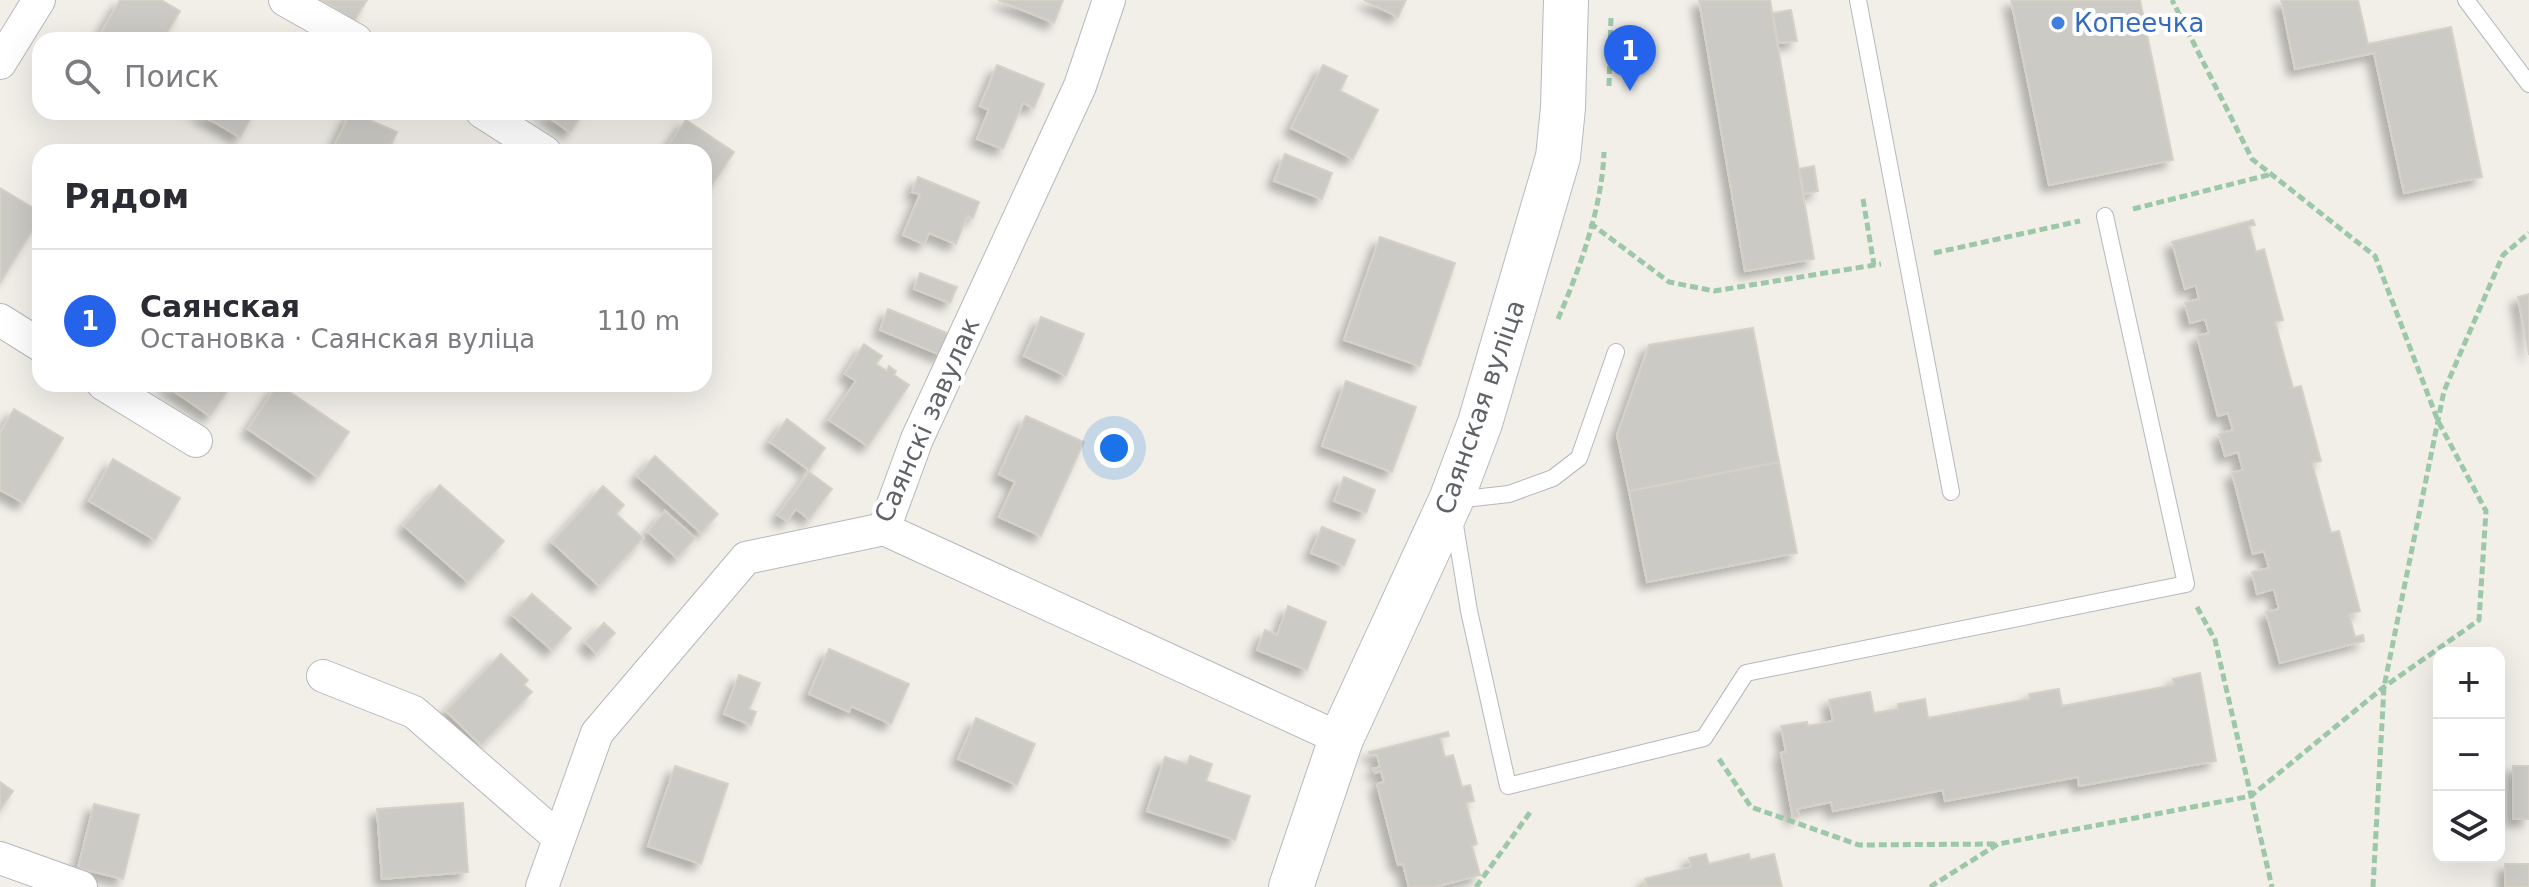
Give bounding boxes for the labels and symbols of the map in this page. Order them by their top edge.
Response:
place label: Копеечка [2074,8,2204,38]
marker: Копеечка [2049,14,2067,32]
pin: 1 [1604,25,1656,91]
street label: Саянская вуліца [1429,296,1531,518]
street label: Саянскі завулак [868,313,986,527]
your location [1094,428,1134,468]

